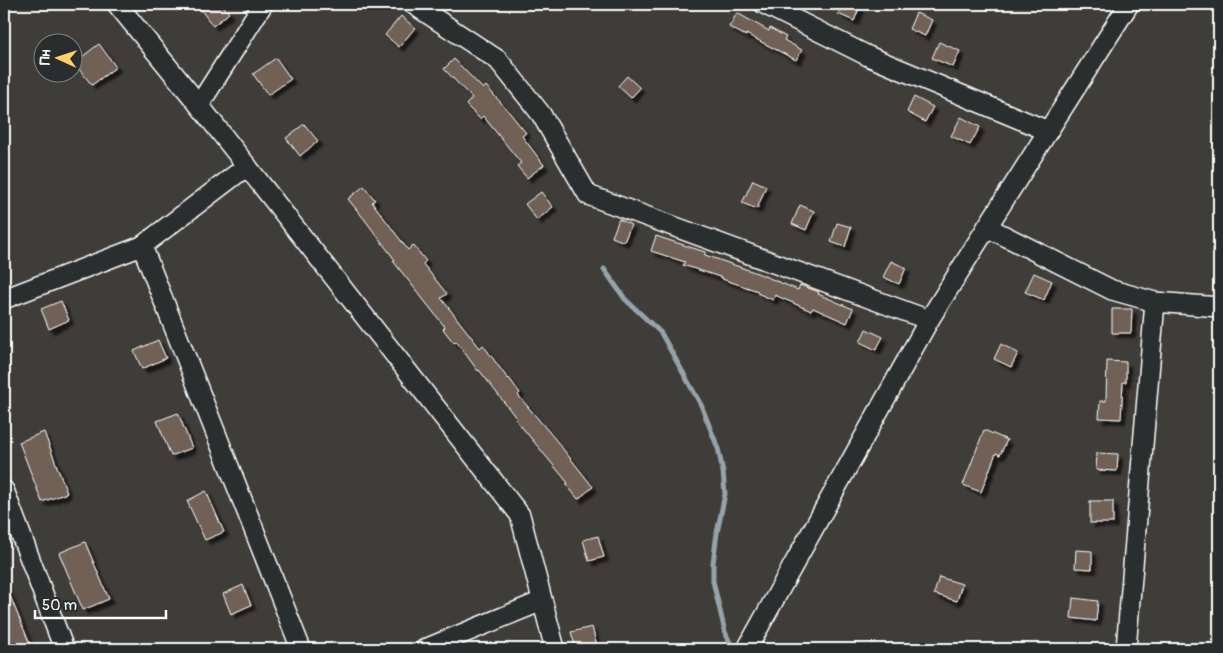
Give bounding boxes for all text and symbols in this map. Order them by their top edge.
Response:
north arrow [32,32,82,82]
text: Пн [37,49,54,65]
scale bar [35,588,166,620]
text: 50 m [42,596,77,615]

